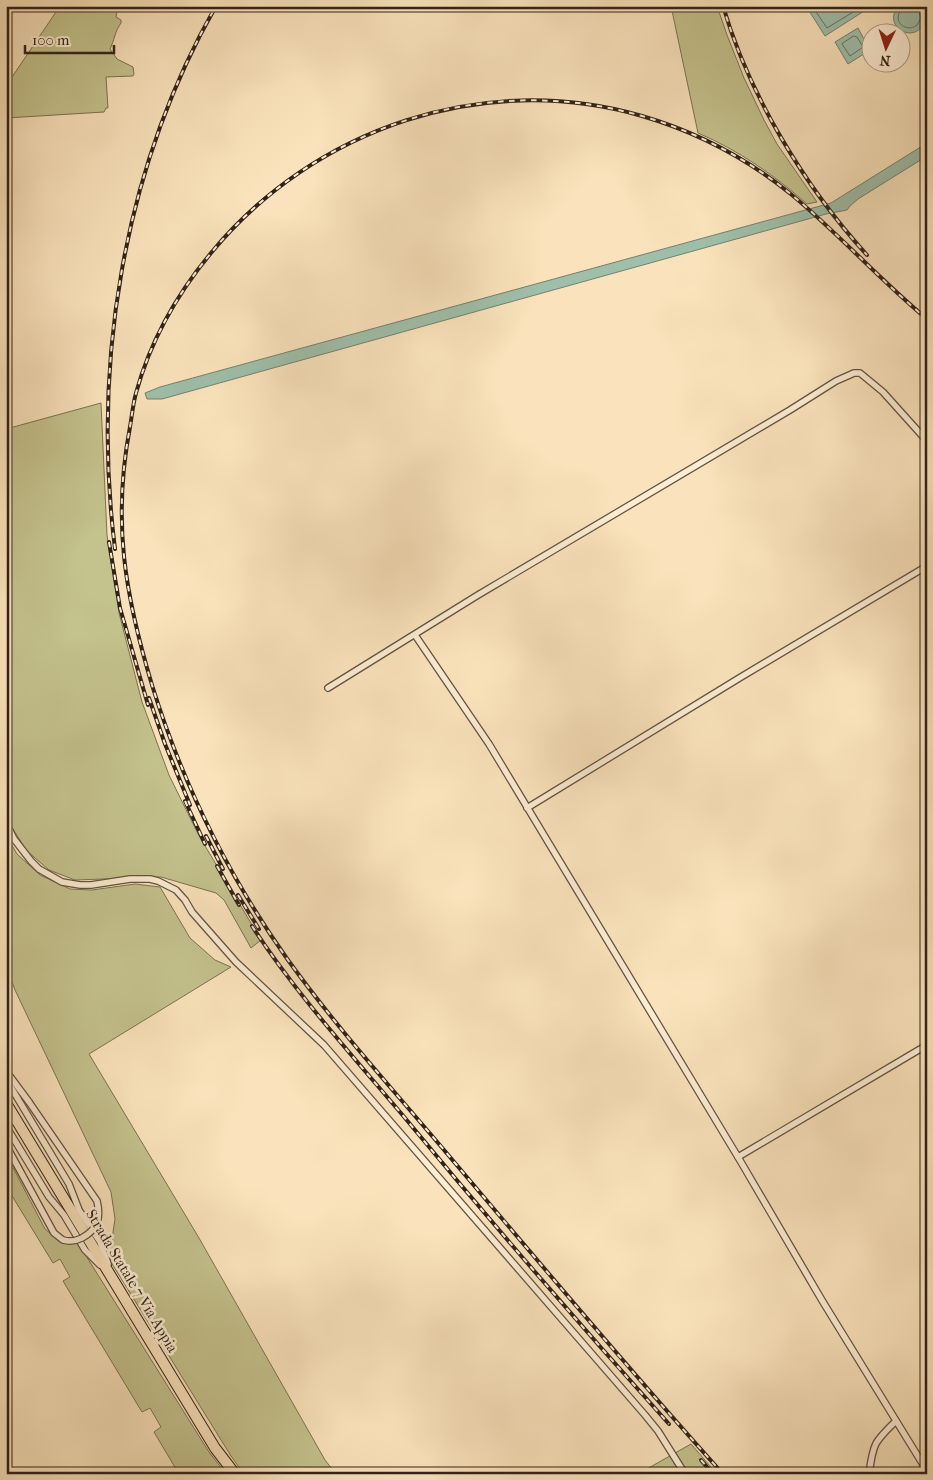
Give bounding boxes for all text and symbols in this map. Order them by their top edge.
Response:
scale bar [25,22,114,54]
north arrow [860,22,910,72]
text: 100 m [32,31,70,49]
text: N [879,52,891,69]
street label: Strada Statale 7 Via Appia [82,1206,182,1357]

